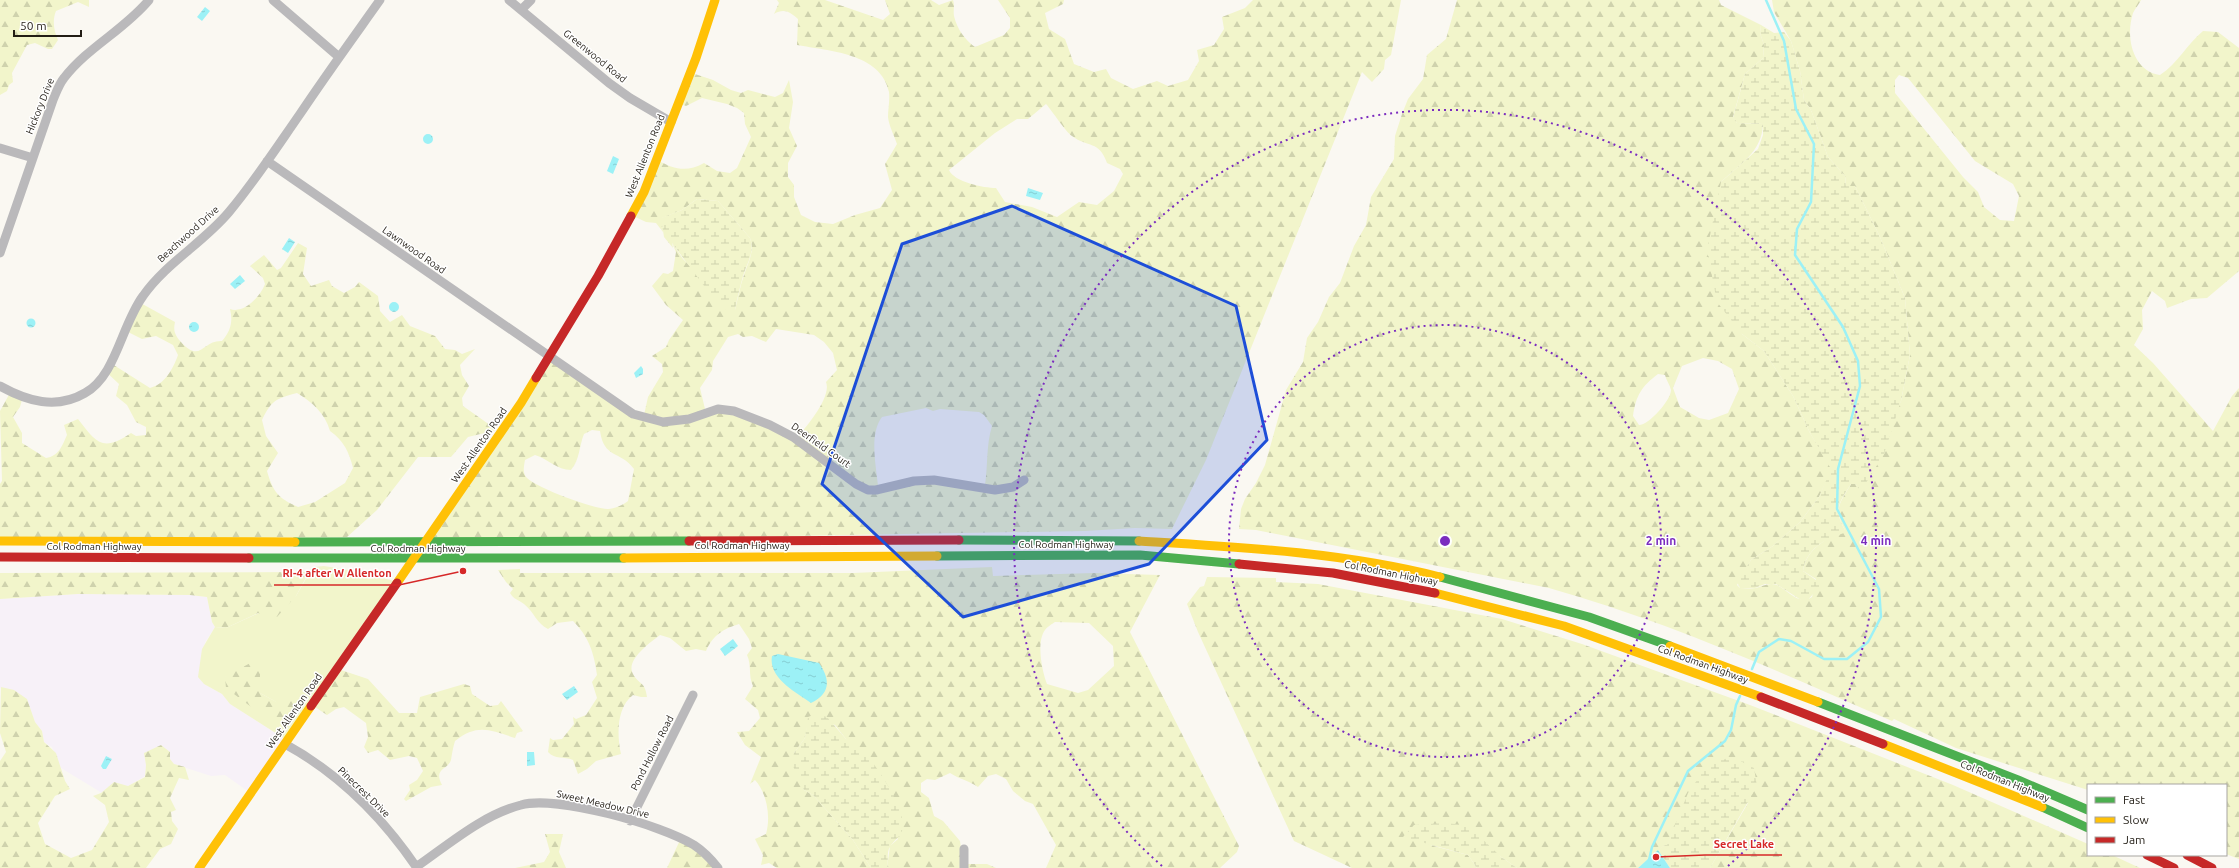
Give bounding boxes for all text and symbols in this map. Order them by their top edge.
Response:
scale bar [14,12,81,38]
text: 50 m [20,19,47,32]
street label: Greenwood Road [561,27,629,85]
street label: Hickory Drive [24,76,56,136]
street label: West Allenton Road [623,113,667,199]
street label: Beachwood Drive [155,204,221,264]
street label: Lawnwood Road [380,224,448,276]
street label: West Allenton Road [449,405,509,485]
street label: Deerfield Court [789,420,853,470]
centre of rings [1438,534,1452,548]
text: 2 min [1646,534,1676,547]
text: 4 min [1861,534,1891,547]
street label: Col Rodman Highway [1018,539,1114,550]
street label: Col Rodman Highway [694,540,790,551]
street label: Col Rodman Highway [46,541,142,552]
street label: Col Rodman Highway [370,543,466,554]
street label: Col Rodman Highway [1343,559,1439,588]
callout: RI-4 after W Allenton [274,562,399,585]
text: RI-4 after W Allenton [282,567,392,579]
street label: Col Rodman Highway [1656,643,1750,685]
street label: West Allenton Road [264,671,324,751]
street label: Pond Hollow Road [628,714,676,792]
street label: Col Rodman Highway [1959,758,2051,804]
street label: Pinecrest Drive [336,764,392,820]
legend [2087,784,2227,856]
street label: Sweet Meadow Drive [555,788,651,820]
text: Fast [2123,793,2145,806]
text: Slow [2123,813,2149,826]
callout: Secret Lake [1705,832,1782,855]
text: Jam [2123,833,2145,846]
text: Secret Lake [1714,838,1774,850]

